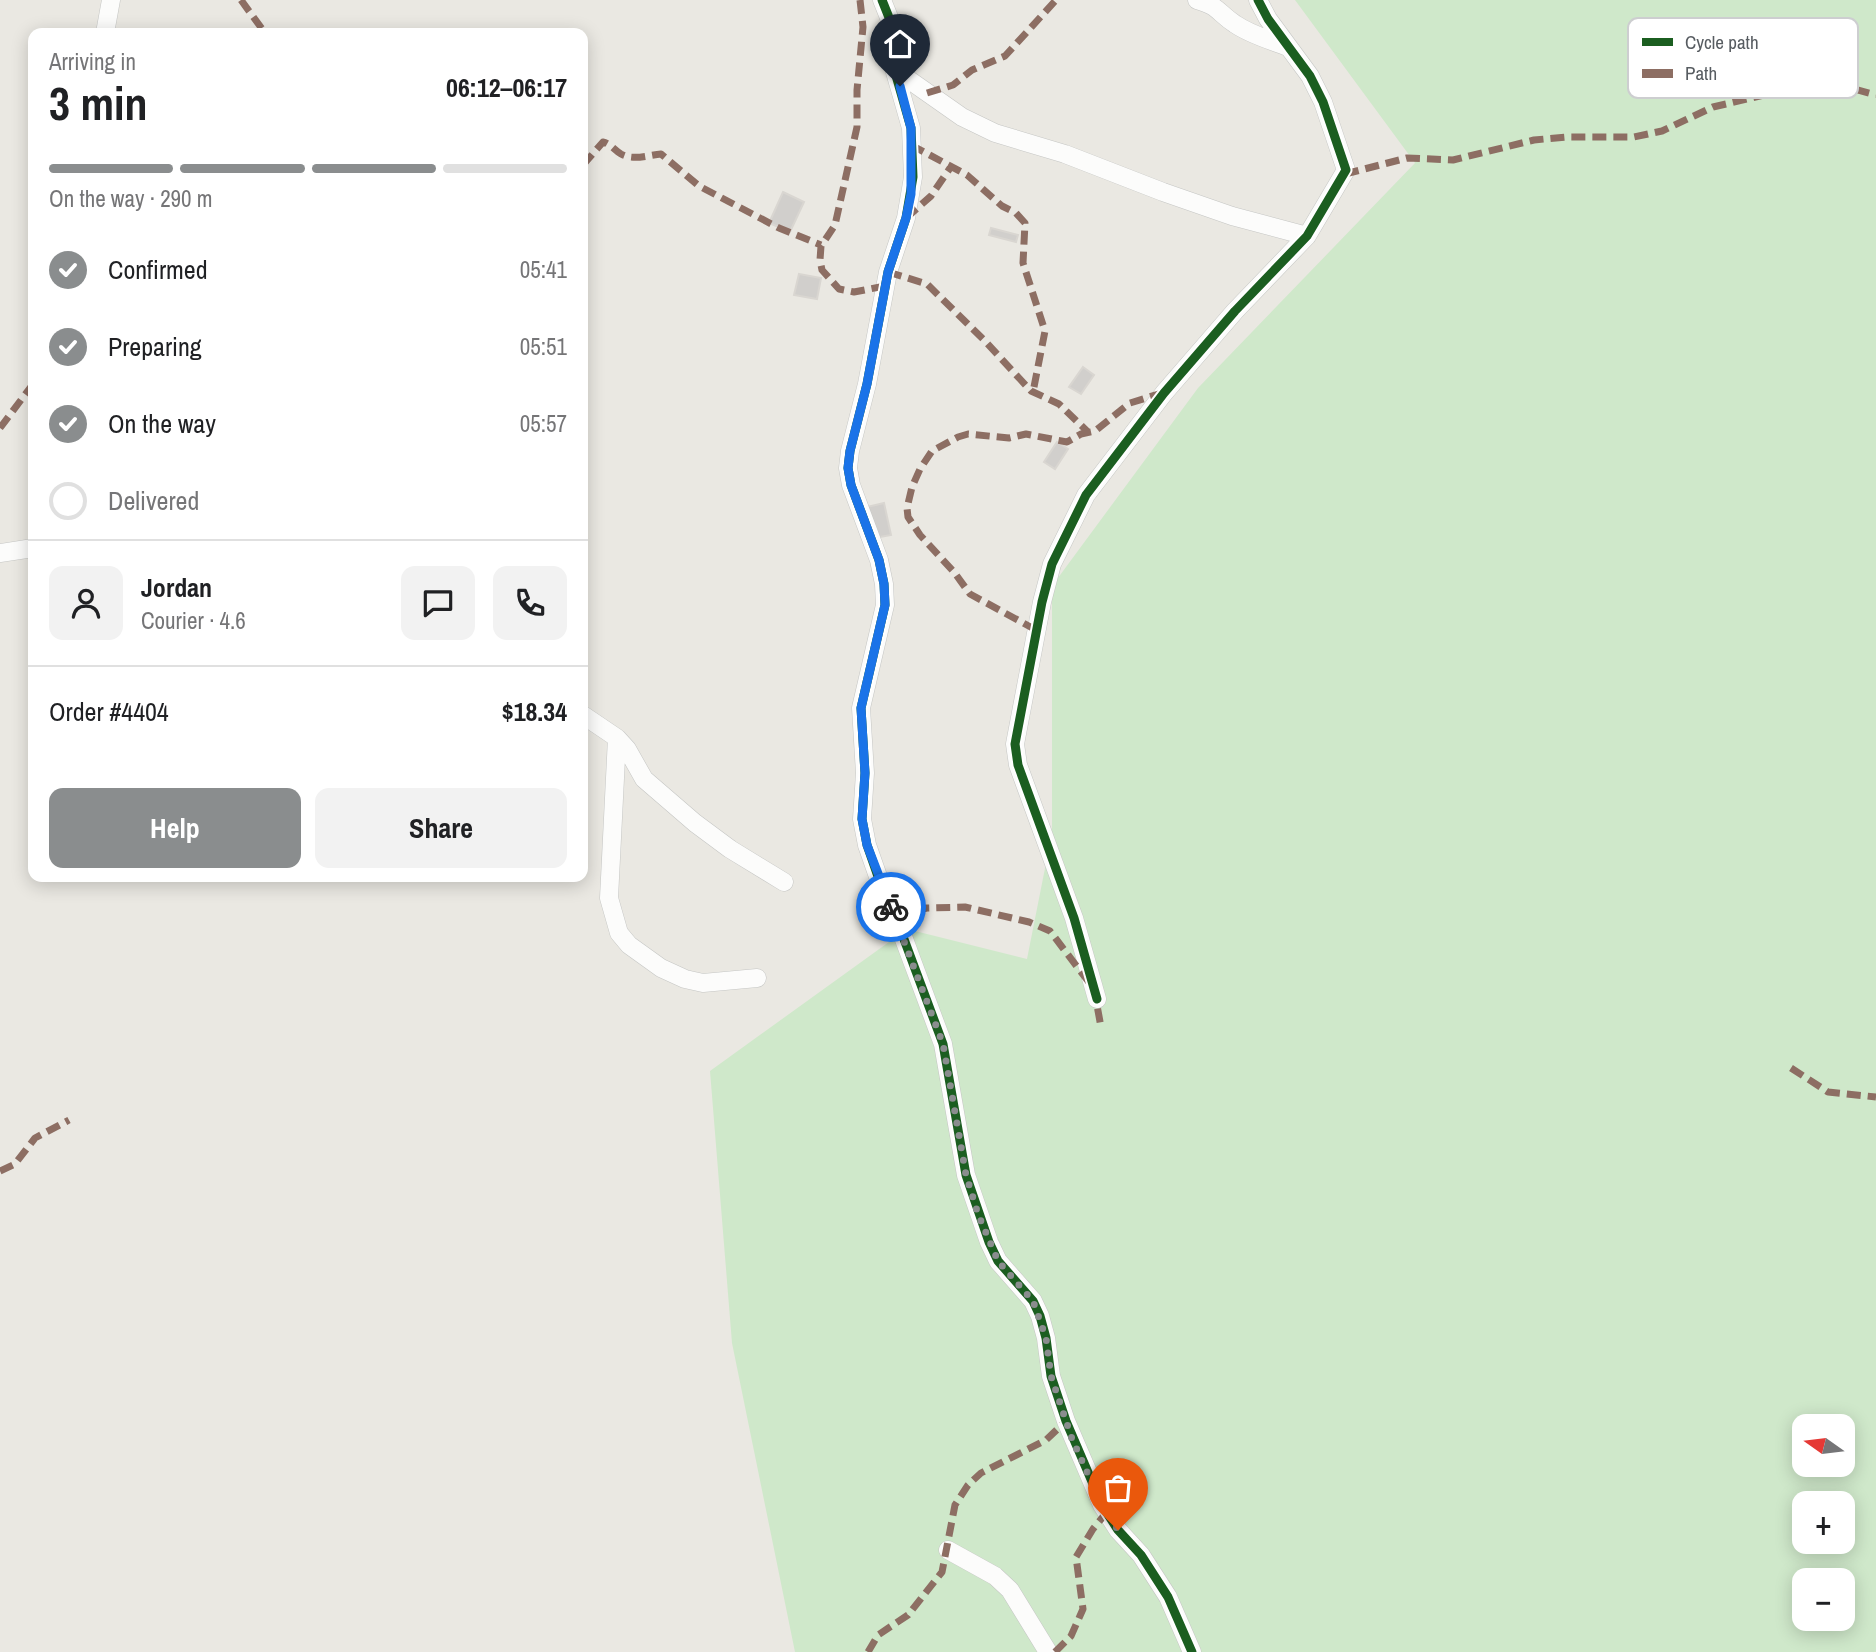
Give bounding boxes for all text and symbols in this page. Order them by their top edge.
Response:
pin [870,14,930,86]
legend [1628,18,1858,98]
icon: home [881,25,919,63]
text: Cycle path [1685,29,1759,55]
text: Arriving in [49,46,136,77]
text: Path [1685,60,1717,86]
text: 06:12–06:17 [446,70,567,105]
text: 3 min [49,72,148,134]
text: On the way · 290 m [49,183,213,214]
icon: check [49,251,87,289]
text: Confirmed [108,252,208,287]
text: 05:41 [520,254,567,285]
icon: check [49,328,87,366]
text: Preparing [108,329,202,364]
text: 05:51 [520,331,567,362]
icon: check [49,405,87,443]
text: On the way [108,406,216,441]
text: 05:57 [520,408,567,439]
text: Delivered [108,483,199,518]
button: person [49,566,123,640]
button: chat [401,566,475,640]
button: phone [493,566,567,640]
text: Jordan [141,570,212,605]
text: Courier · 4.6 [141,605,246,636]
text: Order #4404 [49,694,169,729]
text: $18.34 [502,694,567,729]
button: Help [49,788,301,868]
button: Share [315,788,567,868]
courier [856,872,926,942]
icon: bike [872,888,910,926]
north arrow [1792,1414,1855,1477]
map controls [1792,1414,1855,1631]
pin [1088,1458,1148,1530]
icon: bag [1099,1469,1137,1507]
button: + [1792,1491,1855,1554]
button: − [1792,1568,1855,1631]

